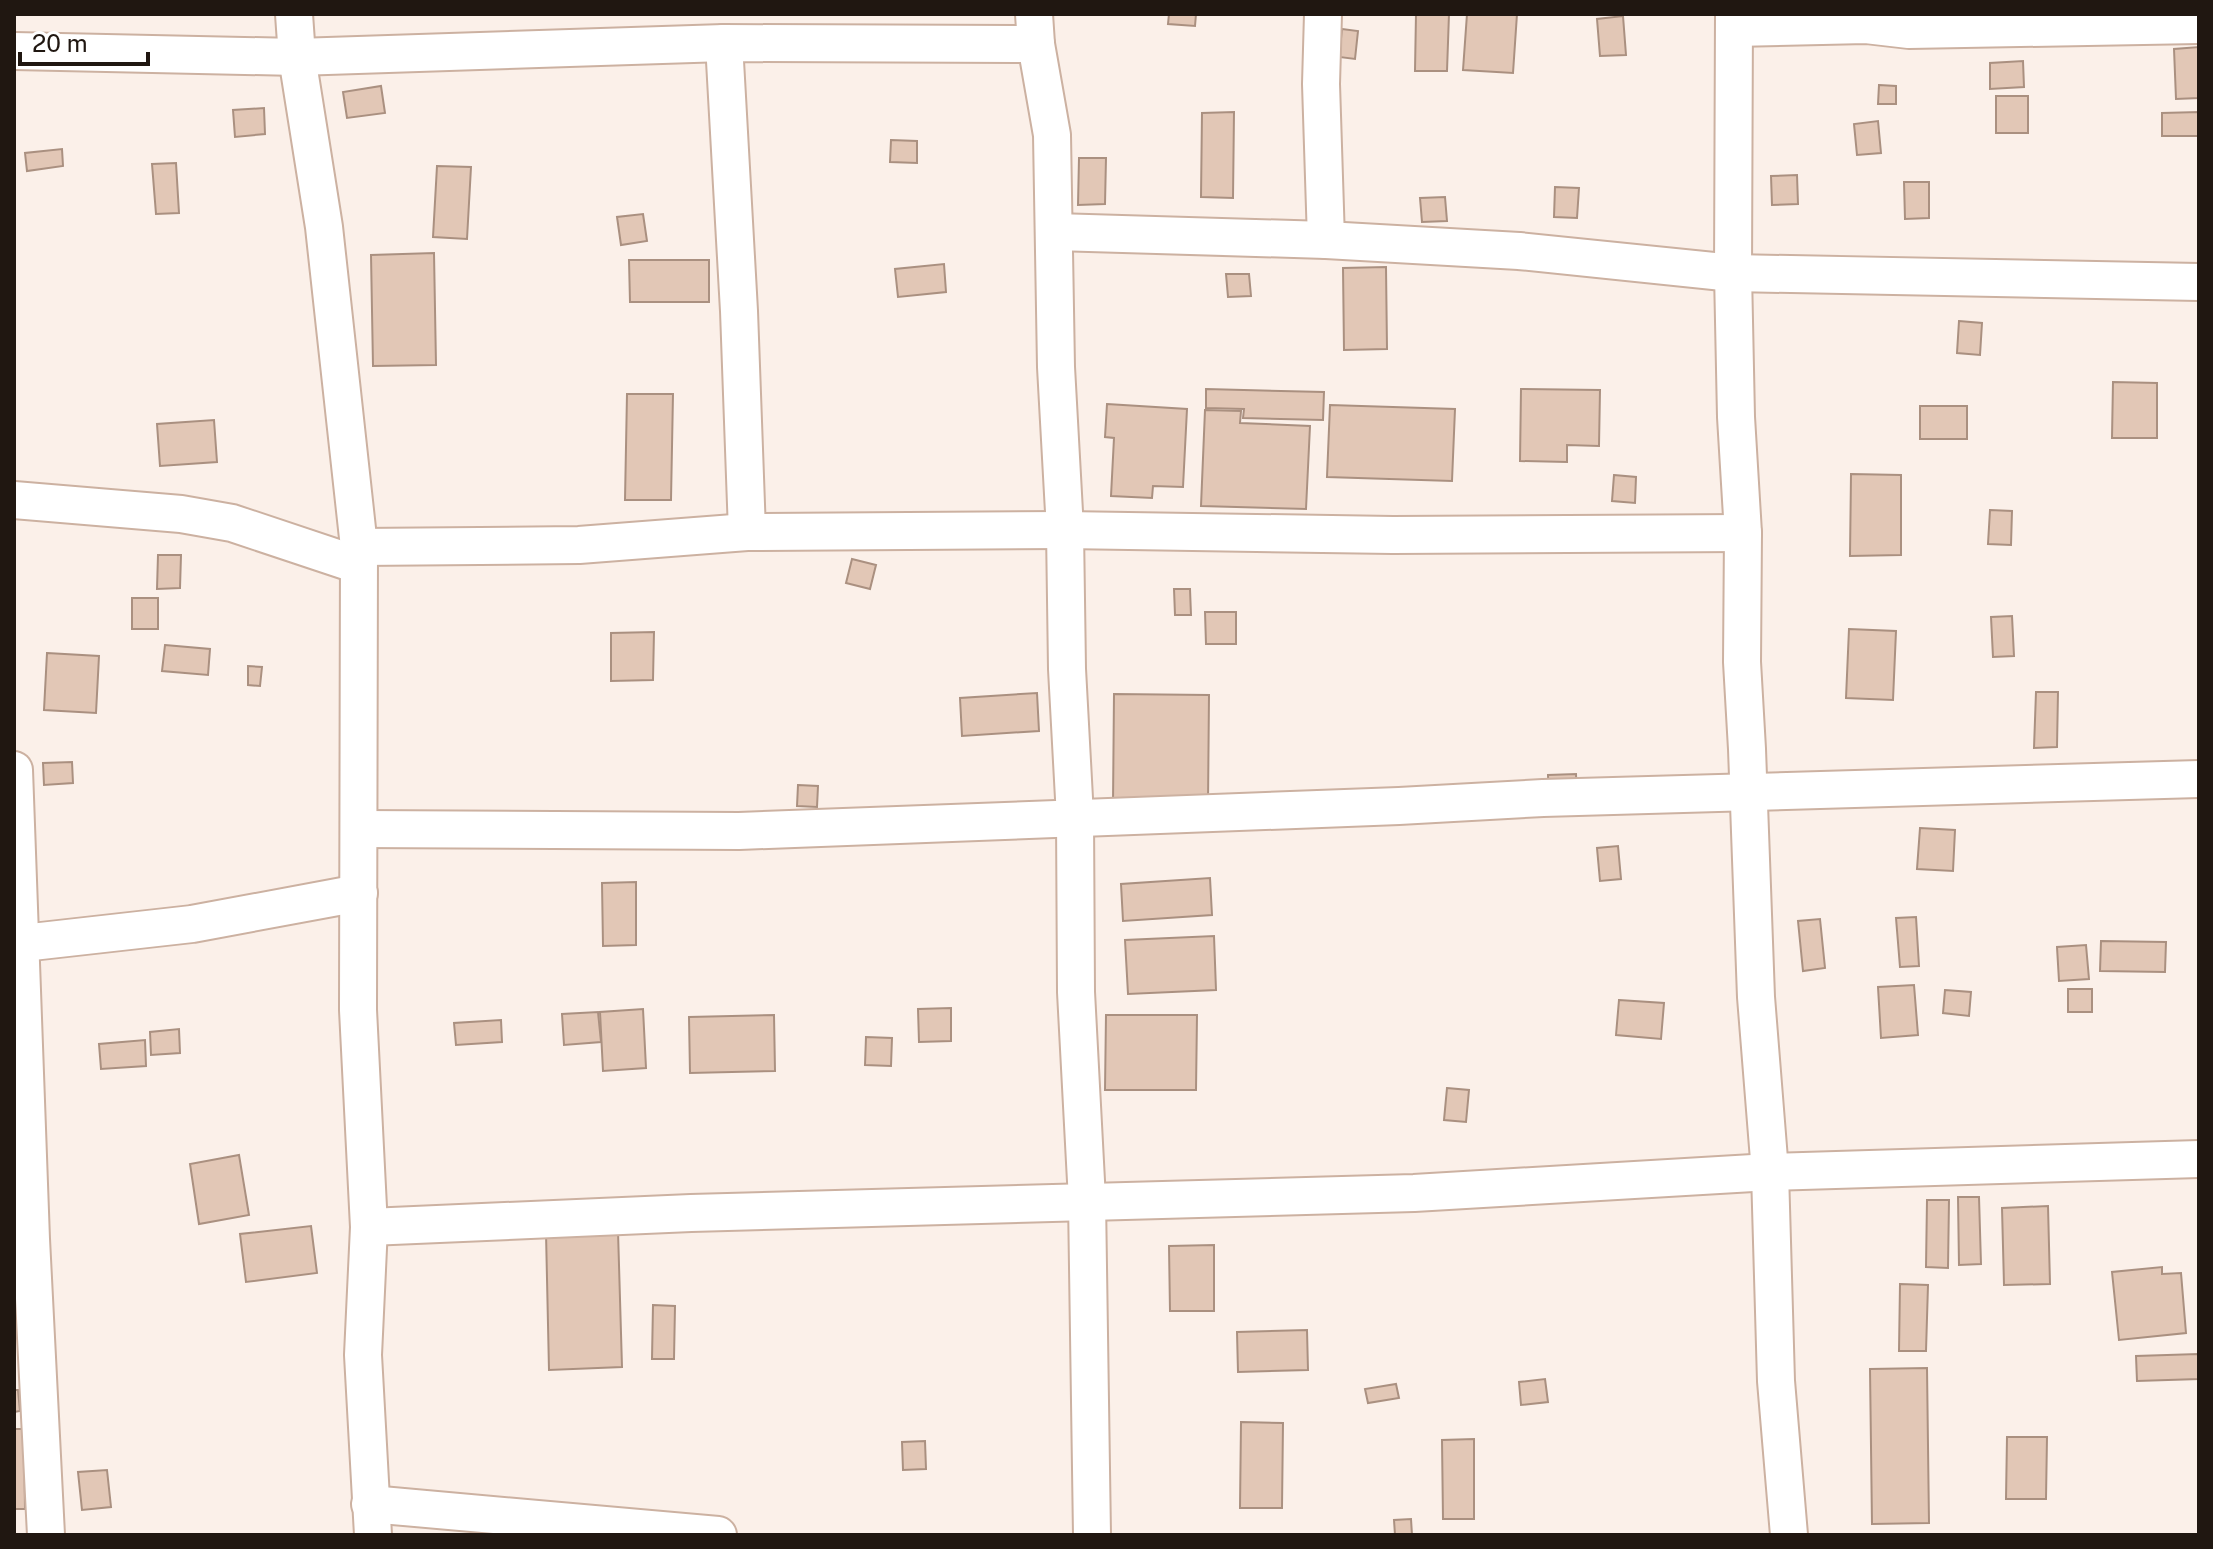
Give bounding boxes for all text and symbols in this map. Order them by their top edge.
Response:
scale bar [20,16,148,66]
text: 20 m [32,29,88,57]

